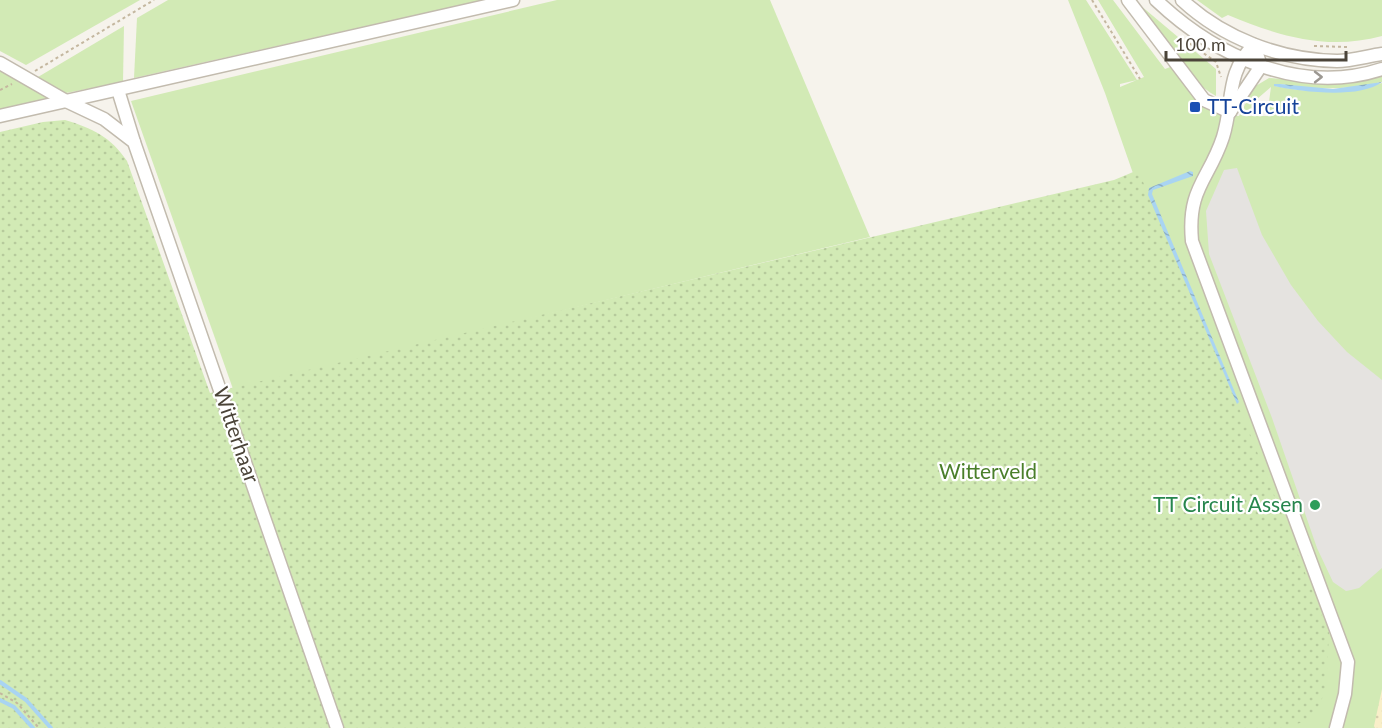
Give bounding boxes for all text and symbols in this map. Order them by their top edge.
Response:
scale bar [1166,24,1346,62]
text: 100 m [1175,33,1226,55]
one-way arrow [1314,71,1323,83]
place label: TT-Circuit [1207,93,1299,118]
marker: TT-Circuit [1188,100,1202,114]
street label: Witterhaar [209,383,266,486]
park label: Witterveld [939,458,1037,483]
place label: TT Circuit Assen [1153,491,1303,516]
marker: TT Circuit Assen [1308,498,1322,512]

